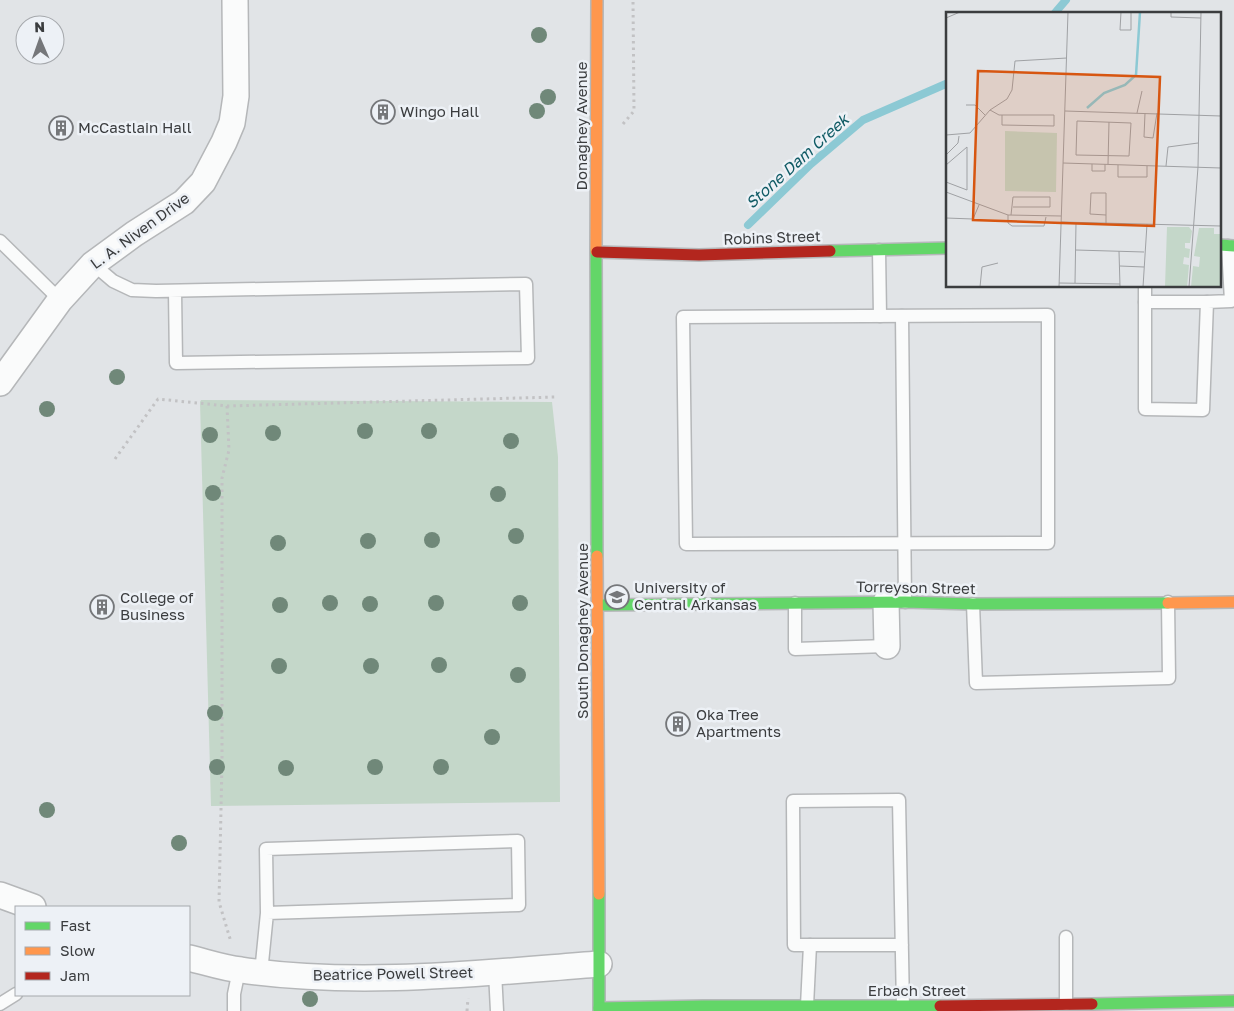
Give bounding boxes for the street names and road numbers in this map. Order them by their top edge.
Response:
street label: Donaghey Avenue [572,61,590,191]
street label: L. A. Niven Drive [86,188,193,272]
street label: Robins Street [723,226,821,248]
street label: South Donaghey Avenue [573,543,591,719]
street label: Torreyson Street [856,577,976,597]
street label: Beatrice Powell Street [313,963,473,983]
street label: Erbach Street [868,981,966,999]

